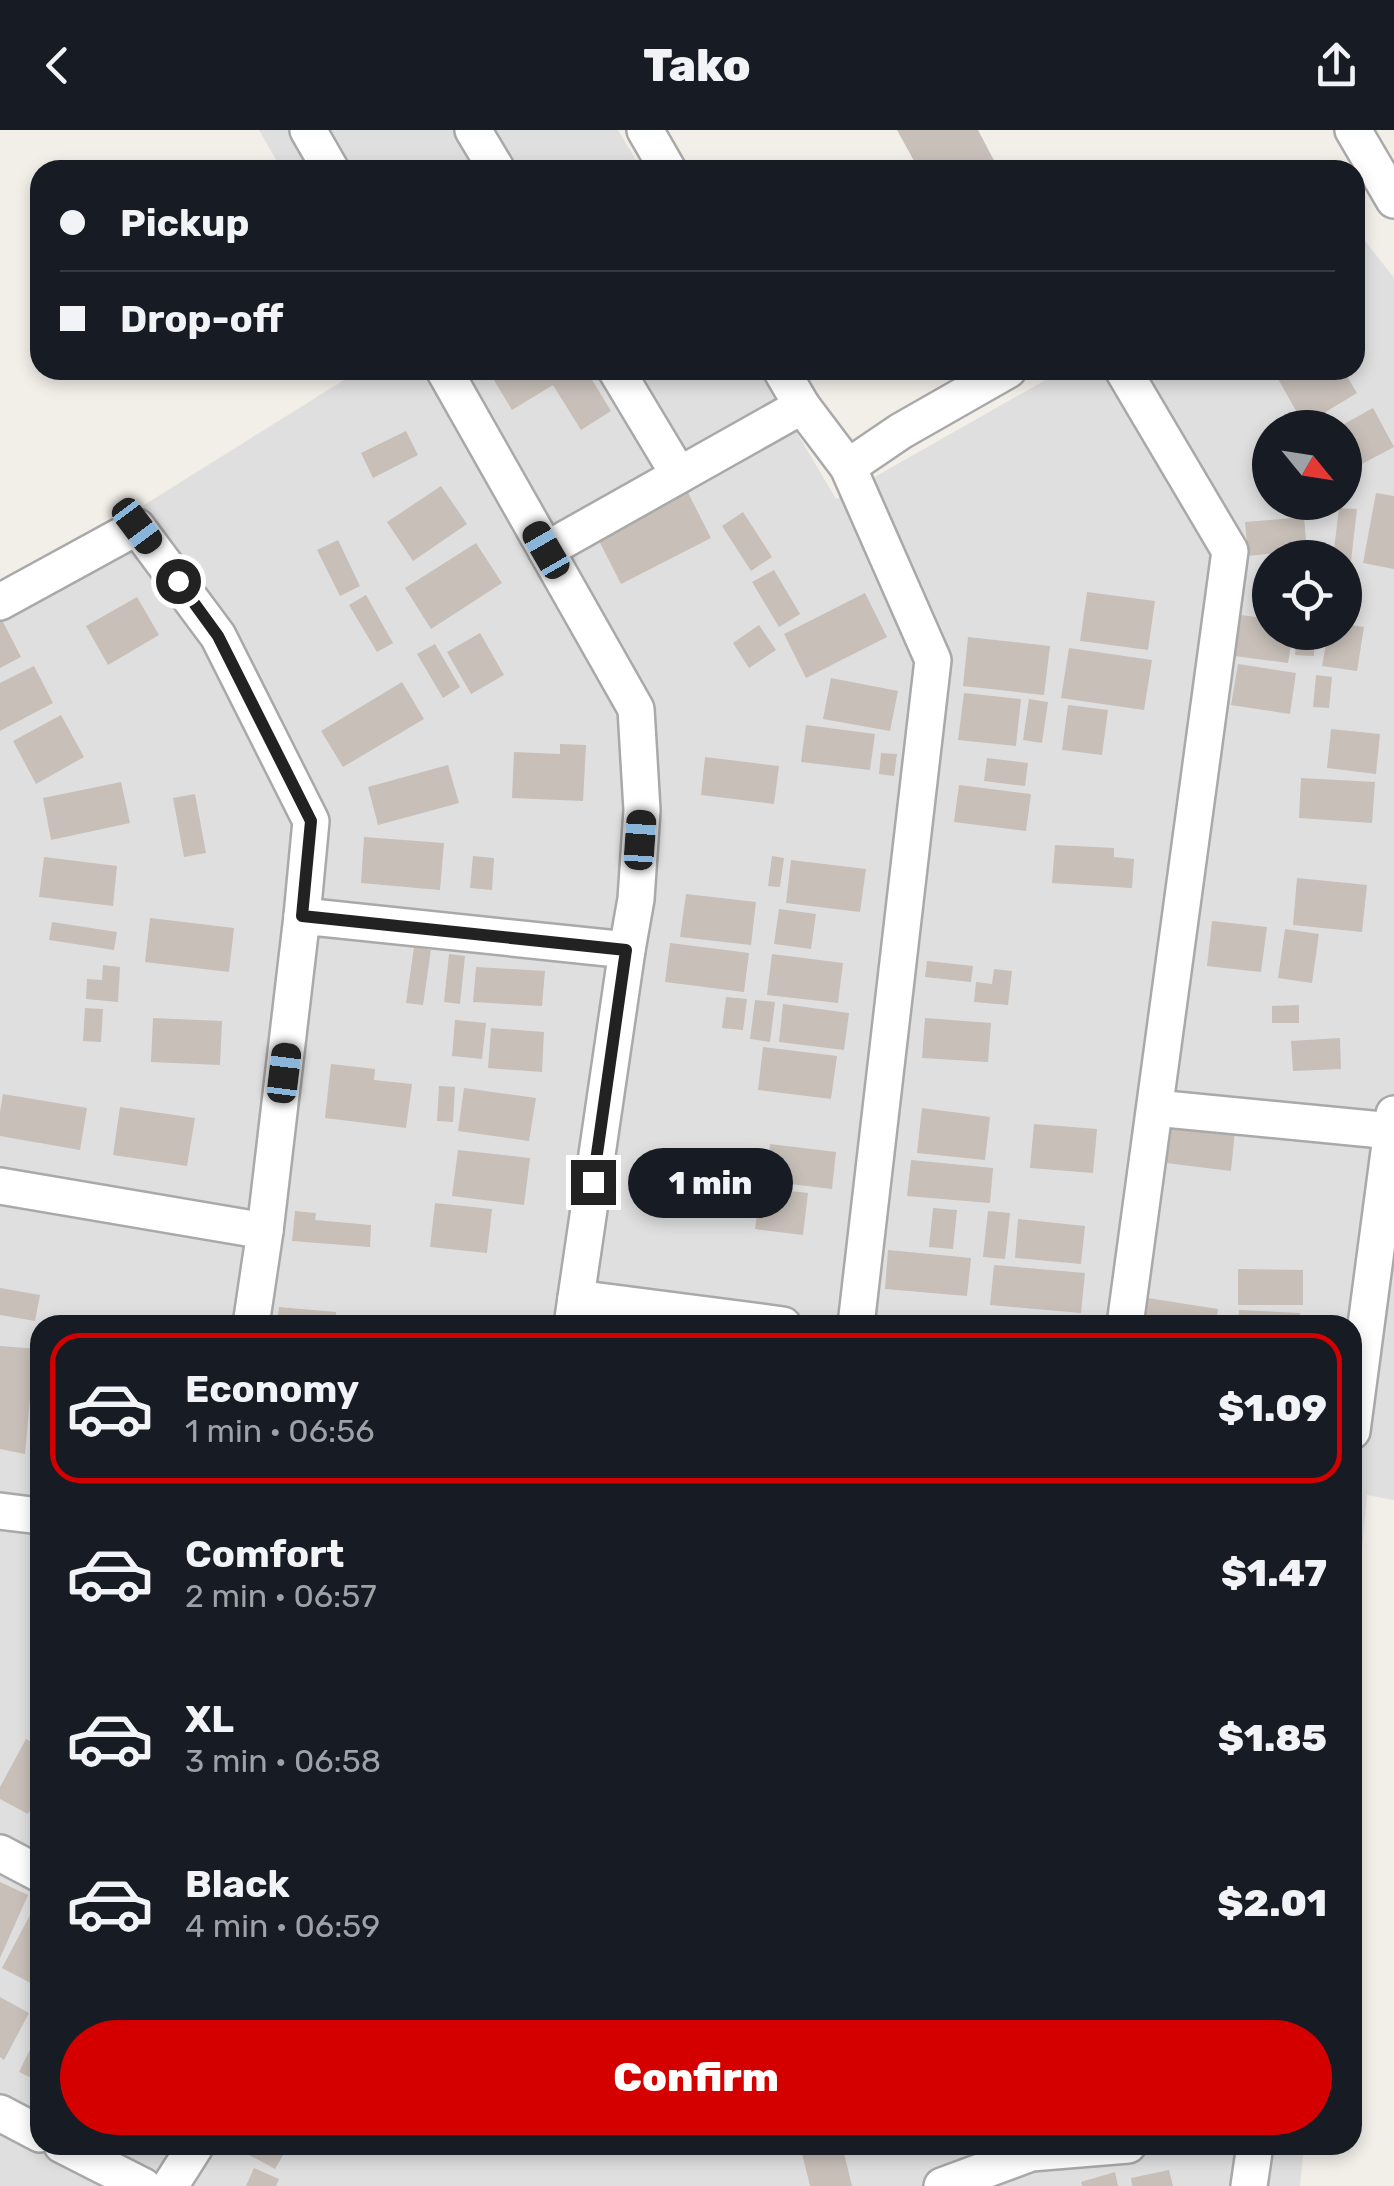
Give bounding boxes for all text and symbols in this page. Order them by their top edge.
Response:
icon: back [30,38,85,93]
icon: share [1309,38,1364,93]
text: Tako [643,39,751,92]
text: Pickup [120,200,249,246]
text: Drop-off [120,296,283,342]
north arrow [1252,410,1362,520]
map controls [1252,410,1362,650]
car [107,493,167,559]
car [518,517,574,583]
button: locate [1252,540,1362,650]
route start [156,559,201,604]
car [623,809,657,871]
car [265,1041,303,1105]
callout: 1 min [628,1147,793,1217]
route end [571,1160,616,1205]
text: 1 min [669,1164,752,1202]
icon: car [65,1363,155,1453]
text: Economy [185,1366,359,1412]
text: $1.09 [1218,1385,1327,1431]
text: 1 min · 06:56 [185,1412,374,1450]
icon: car [65,1528,155,1618]
text: Comfort [185,1531,344,1577]
text: $1.47 [1221,1550,1327,1596]
text: 2 min · 06:57 [185,1577,377,1615]
icon: car [65,1693,155,1783]
text: XL [185,1696,234,1742]
text: $1.85 [1218,1715,1327,1761]
text: 3 min · 06:58 [185,1742,381,1780]
icon: car [65,1858,155,1948]
text: Black [185,1861,290,1907]
text: $2.01 [1217,1880,1327,1926]
text: 4 min · 06:59 [185,1907,380,1945]
button: Confirm [60,2020,1332,2135]

